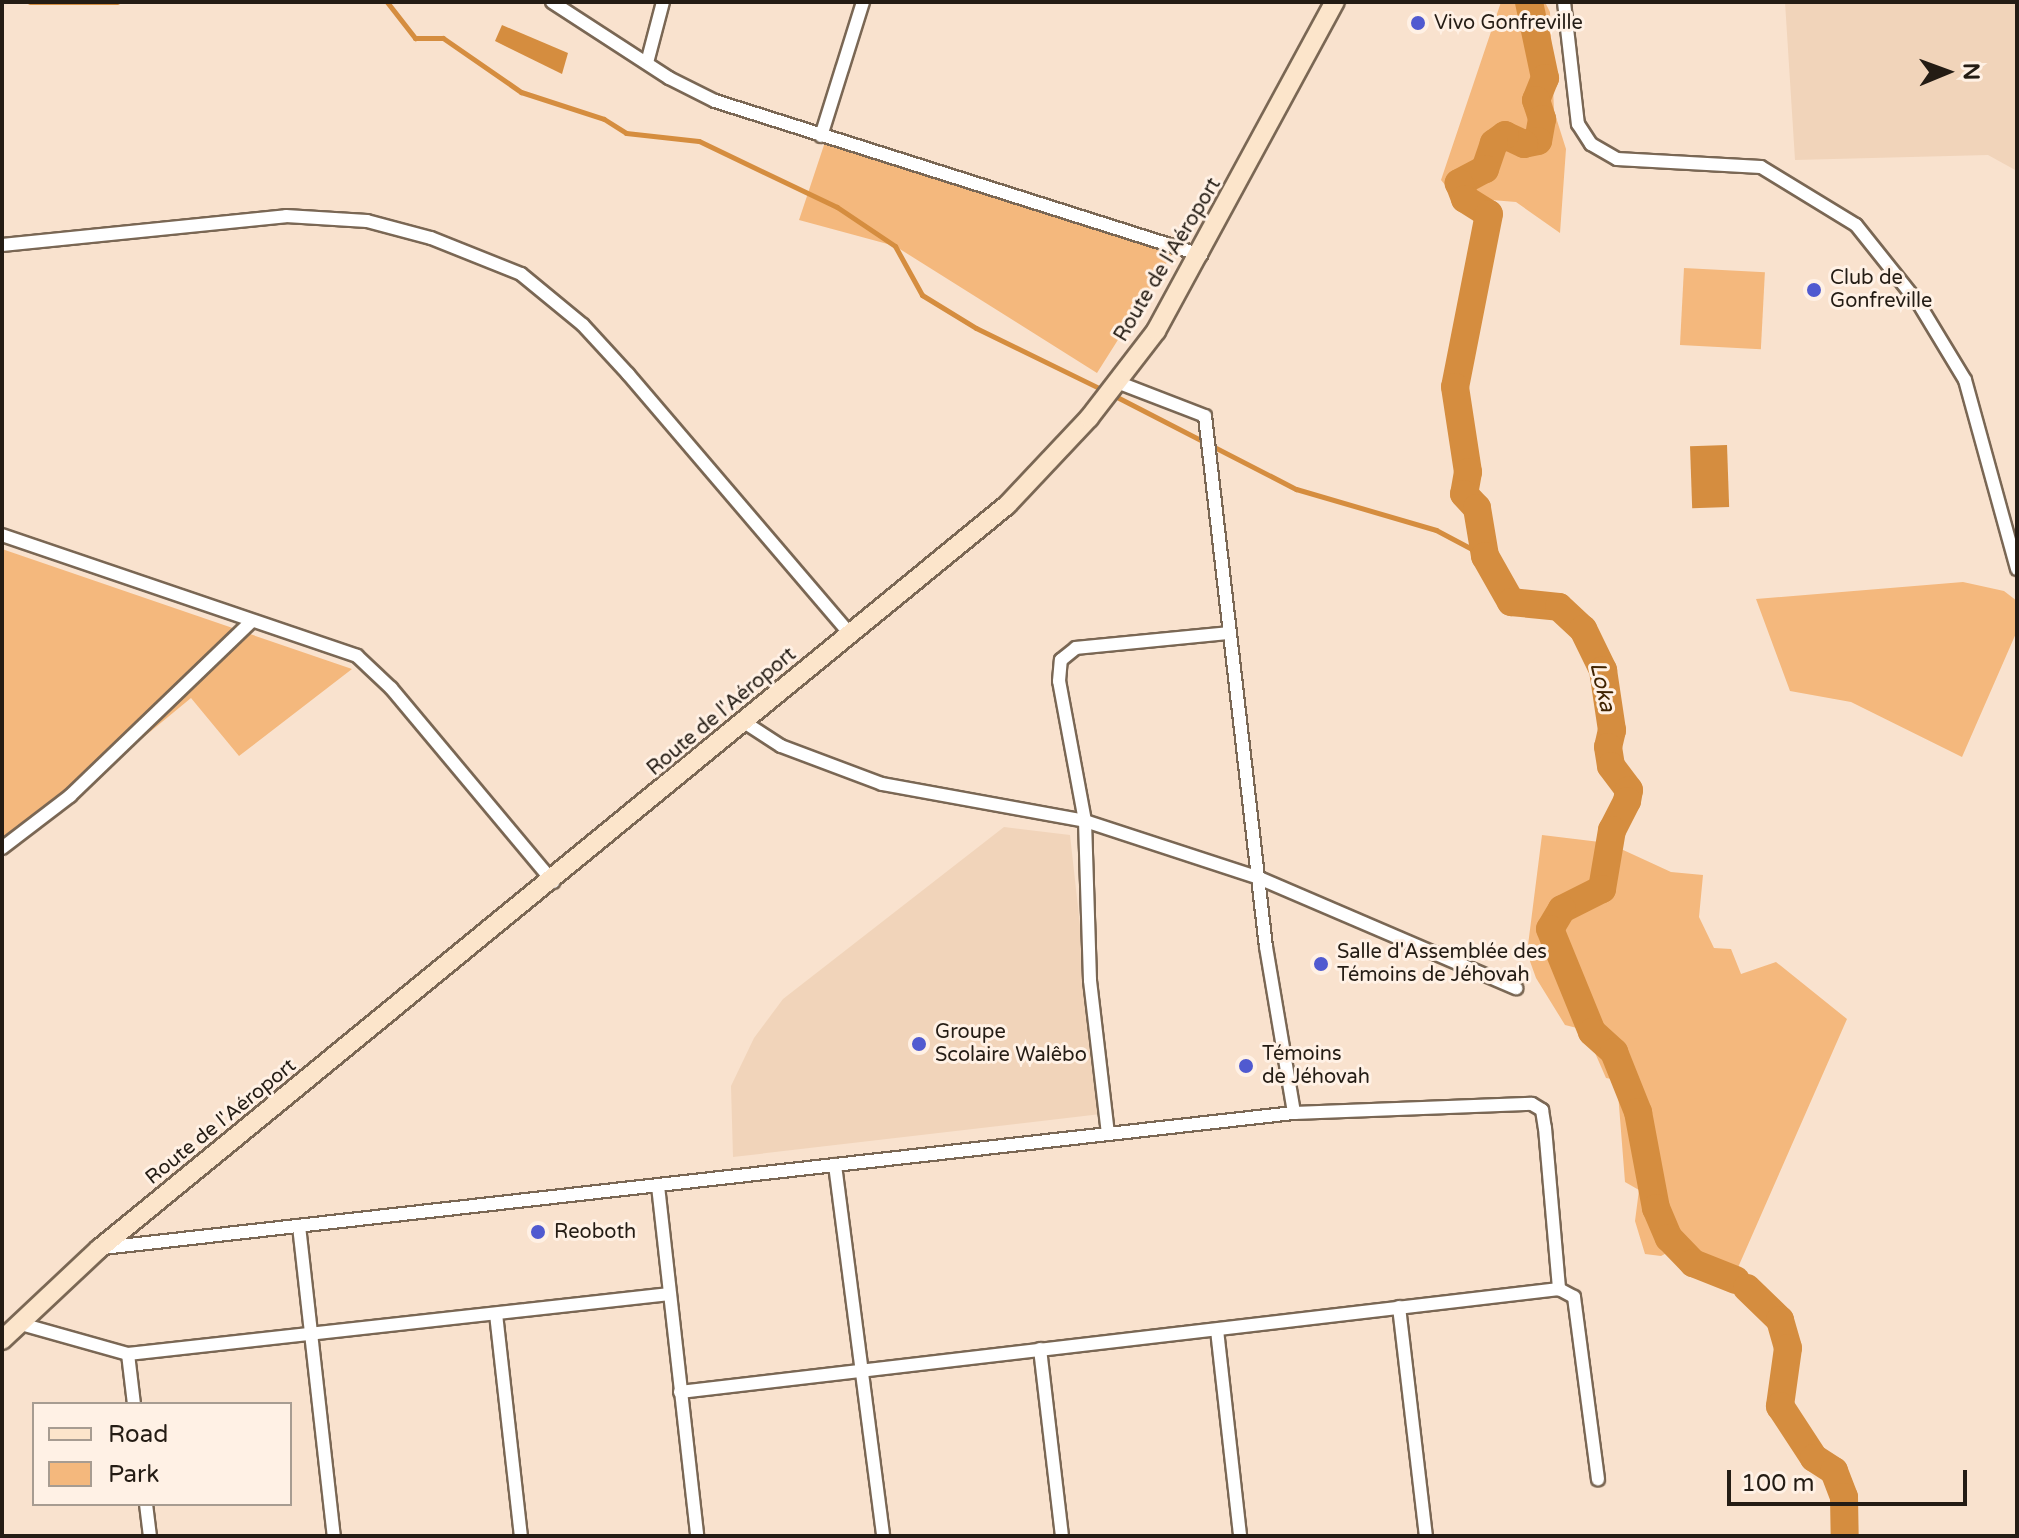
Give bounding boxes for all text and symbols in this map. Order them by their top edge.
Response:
place label: Vivo Gonfreville [1434,11,1583,35]
marker: Vivo Gonfreville [1409,14,1427,32]
north arrow [1907,32,1987,112]
text: N [1958,63,1984,81]
street label: Route de l'Aéroport [1110,174,1226,346]
place label: Club de Gonfreville [1830,266,1932,313]
marker: Club de Gonfreville [1805,281,1823,299]
street label: Route de l'Aéroport [643,643,801,781]
water label: Loka [1583,660,1621,714]
place label: Salle d'Assemblée des Témoins de Jéhovah [1337,940,1547,987]
marker: Salle d'Assemblée des Témoins de Jéhovah [1312,955,1330,973]
place label: Groupe Scolaire Walêbo [935,1020,1087,1067]
marker: Groupe Scolaire Walêbo [910,1035,928,1053]
place label: Témoins de Jéhovah [1262,1042,1370,1089]
street label: Route de l'Aéroport [141,1054,301,1190]
marker: Témoins de Jéhovah [1237,1057,1255,1075]
place label: Reoboth [554,1220,636,1244]
marker: Reoboth [529,1223,547,1241]
legend [32,1402,292,1506]
text: Road [108,1420,168,1449]
scale bar [1731,1454,1971,1504]
text: Park [108,1460,159,1489]
text: 100 m [1741,1469,1815,1498]

